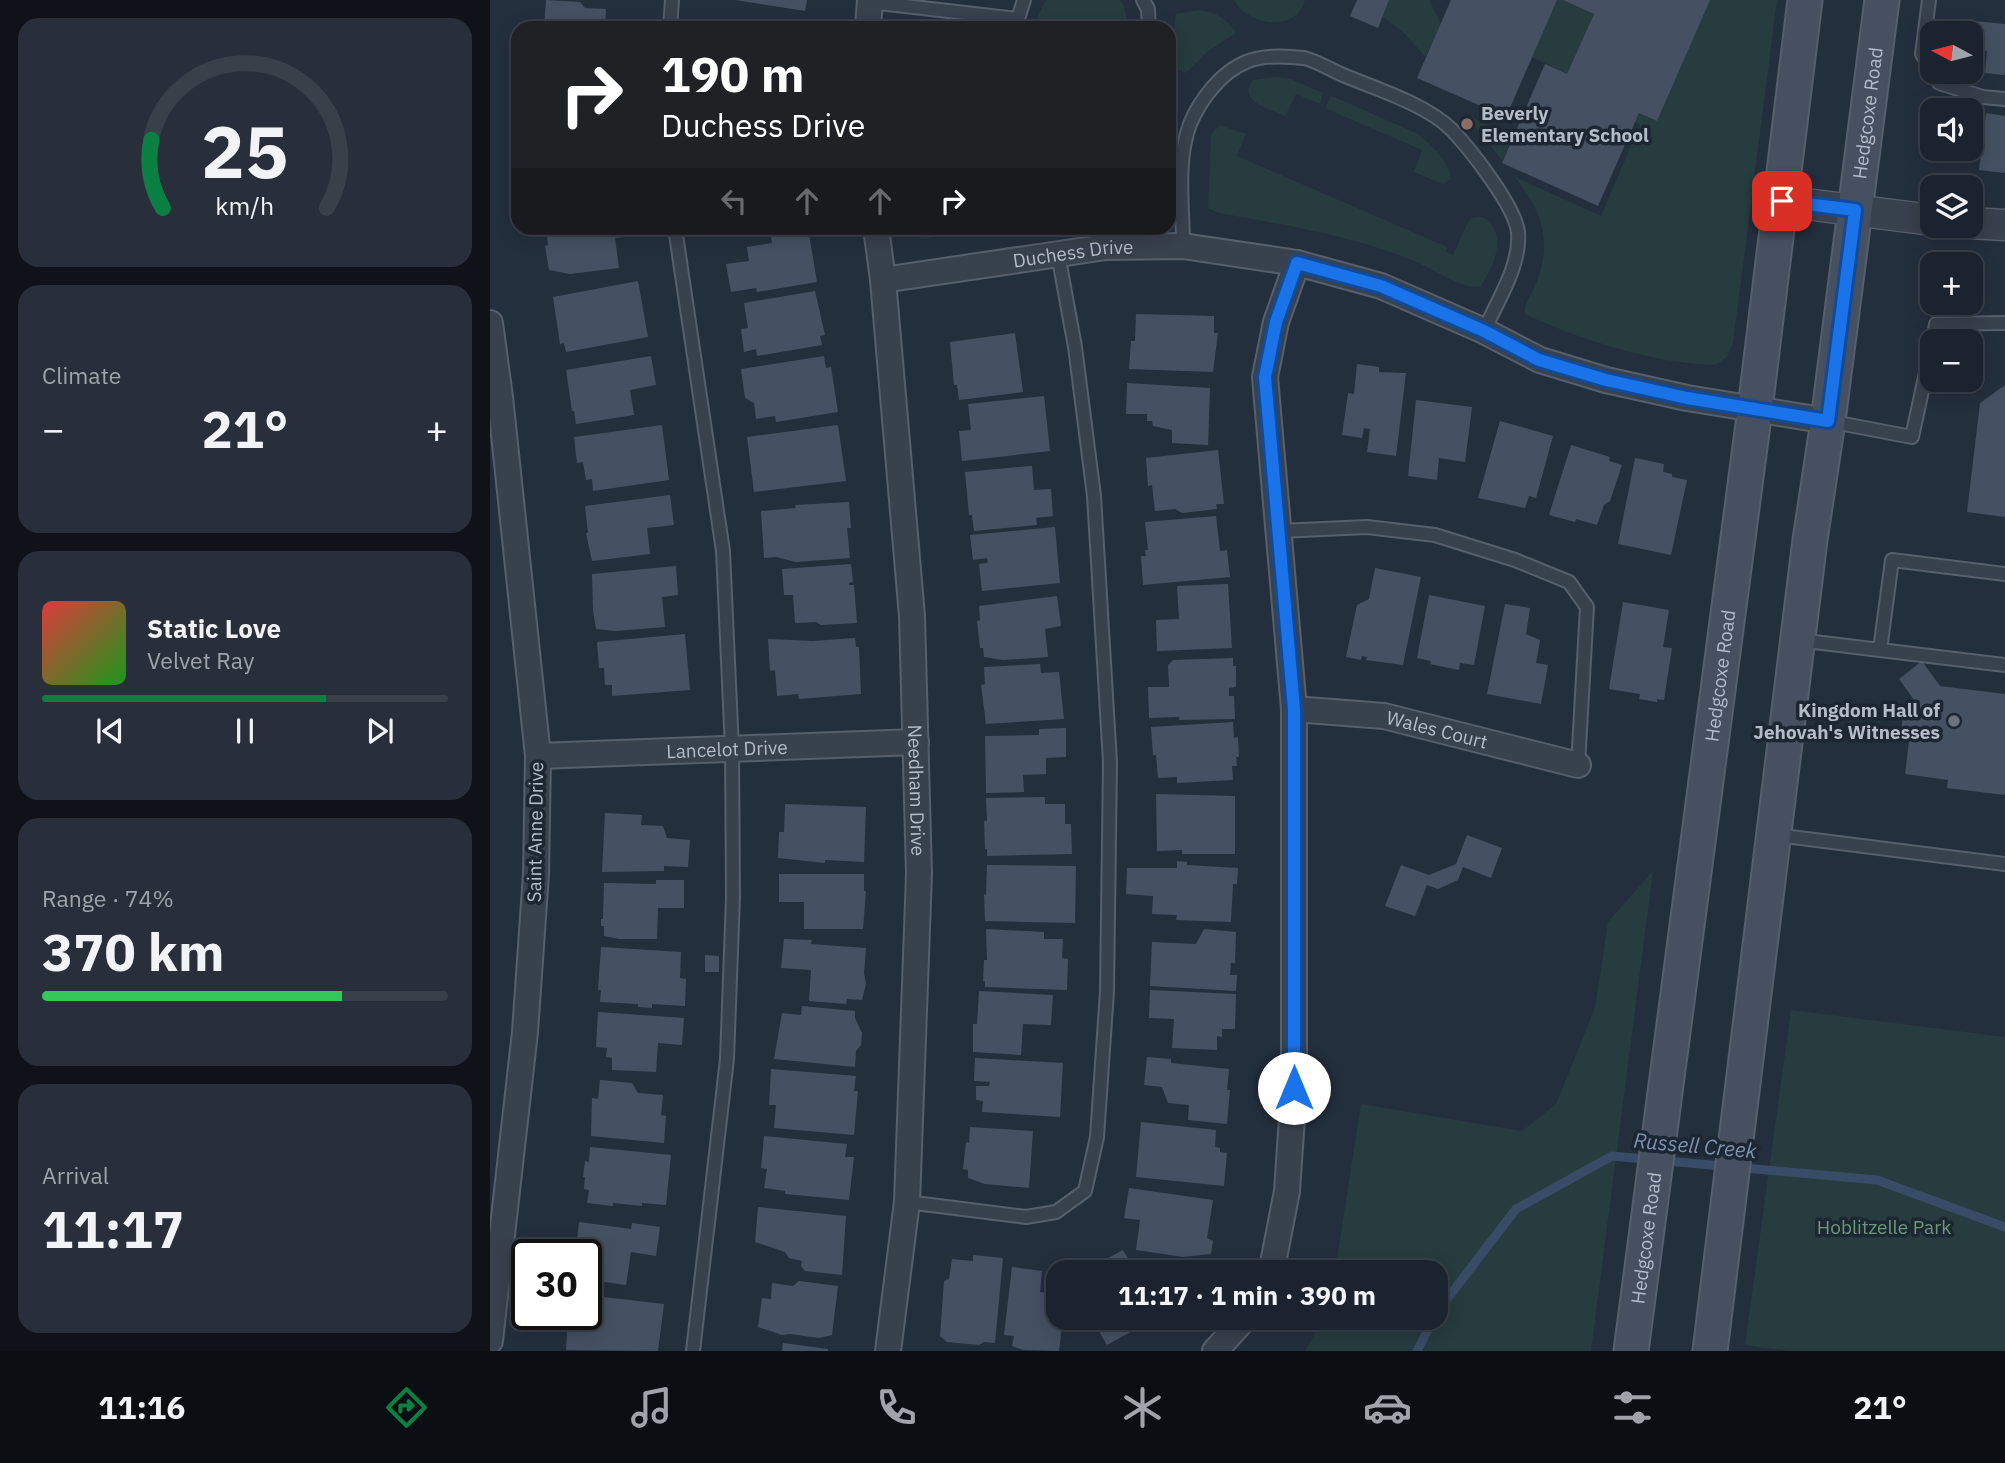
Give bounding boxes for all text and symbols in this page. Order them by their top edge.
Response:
north arrow [1920,21,1983,84]
map controls [1920,21,1983,392]
text: 190 m [661,42,805,105]
street label: Hedgcoxe Road [1847,46,1888,180]
icon: right [546,49,637,140]
button: sound [1920,98,1983,161]
place label: Beverly Elementary School [1481,101,1649,147]
text: 25 [201,104,289,199]
text: Duchess Drive [661,104,865,146]
marker: Beverly Elementary School [1459,116,1475,132]
pin [1752,171,1812,231]
button: layers [1920,175,1983,238]
icon: left [715,182,753,220]
icon: ahead [788,182,826,220]
icon: ahead [861,182,899,220]
icon: right [934,182,972,220]
icon: arrive [1763,182,1801,220]
text: km/h [216,189,274,222]
street label: Duchess Drive [1011,235,1133,273]
button: + [1920,252,1983,315]
button: − [1920,329,1983,392]
text: Climate [42,360,121,390]
text: 21° [202,395,288,462]
text: − [42,404,65,453]
text: + [425,404,448,453]
street label: Hedgcoxe Road [1699,608,1740,743]
text: Static Love [147,611,281,645]
text: Velvet Ray [147,645,254,675]
place label: Kingdom Hall of Jehovah's Witnesses [1753,698,1940,744]
street label: Wales Court [1384,705,1490,754]
icon: previous [91,712,129,750]
icon: pause [226,712,264,750]
icon: next [361,712,399,750]
marker: Kingdom Hall of Jehovah's Witnesses [1946,713,1962,729]
street label: Needham Drive [903,724,931,856]
street label: Lancelot Drive [666,735,788,763]
street label: Saint Anne Drive [522,761,548,903]
text: Range · 74% [42,883,174,913]
text: 370 km [42,918,224,985]
position arrow [1257,1051,1331,1125]
water label: Russell Creek [1632,1126,1759,1164]
text: Arrival [42,1160,109,1190]
street label: Hedgcoxe Road [1625,1171,1666,1305]
text: 11:17 [42,1195,184,1262]
park label: Hoblitzelle Park [1817,1215,1951,1239]
speed limit sign: 30 [511,1239,602,1330]
text: 11:17 · 1 min · 390 m [1118,1278,1376,1312]
icon: directions [382,1383,431,1432]
icon: music [627,1383,676,1432]
icon: phone [872,1383,921,1432]
icon: climate [1118,1383,1167,1432]
icon: car [1363,1383,1412,1432]
icon: filters [1608,1383,1657,1432]
text: 11:16 [98,1386,186,1428]
text: 21° [1853,1386,1907,1428]

